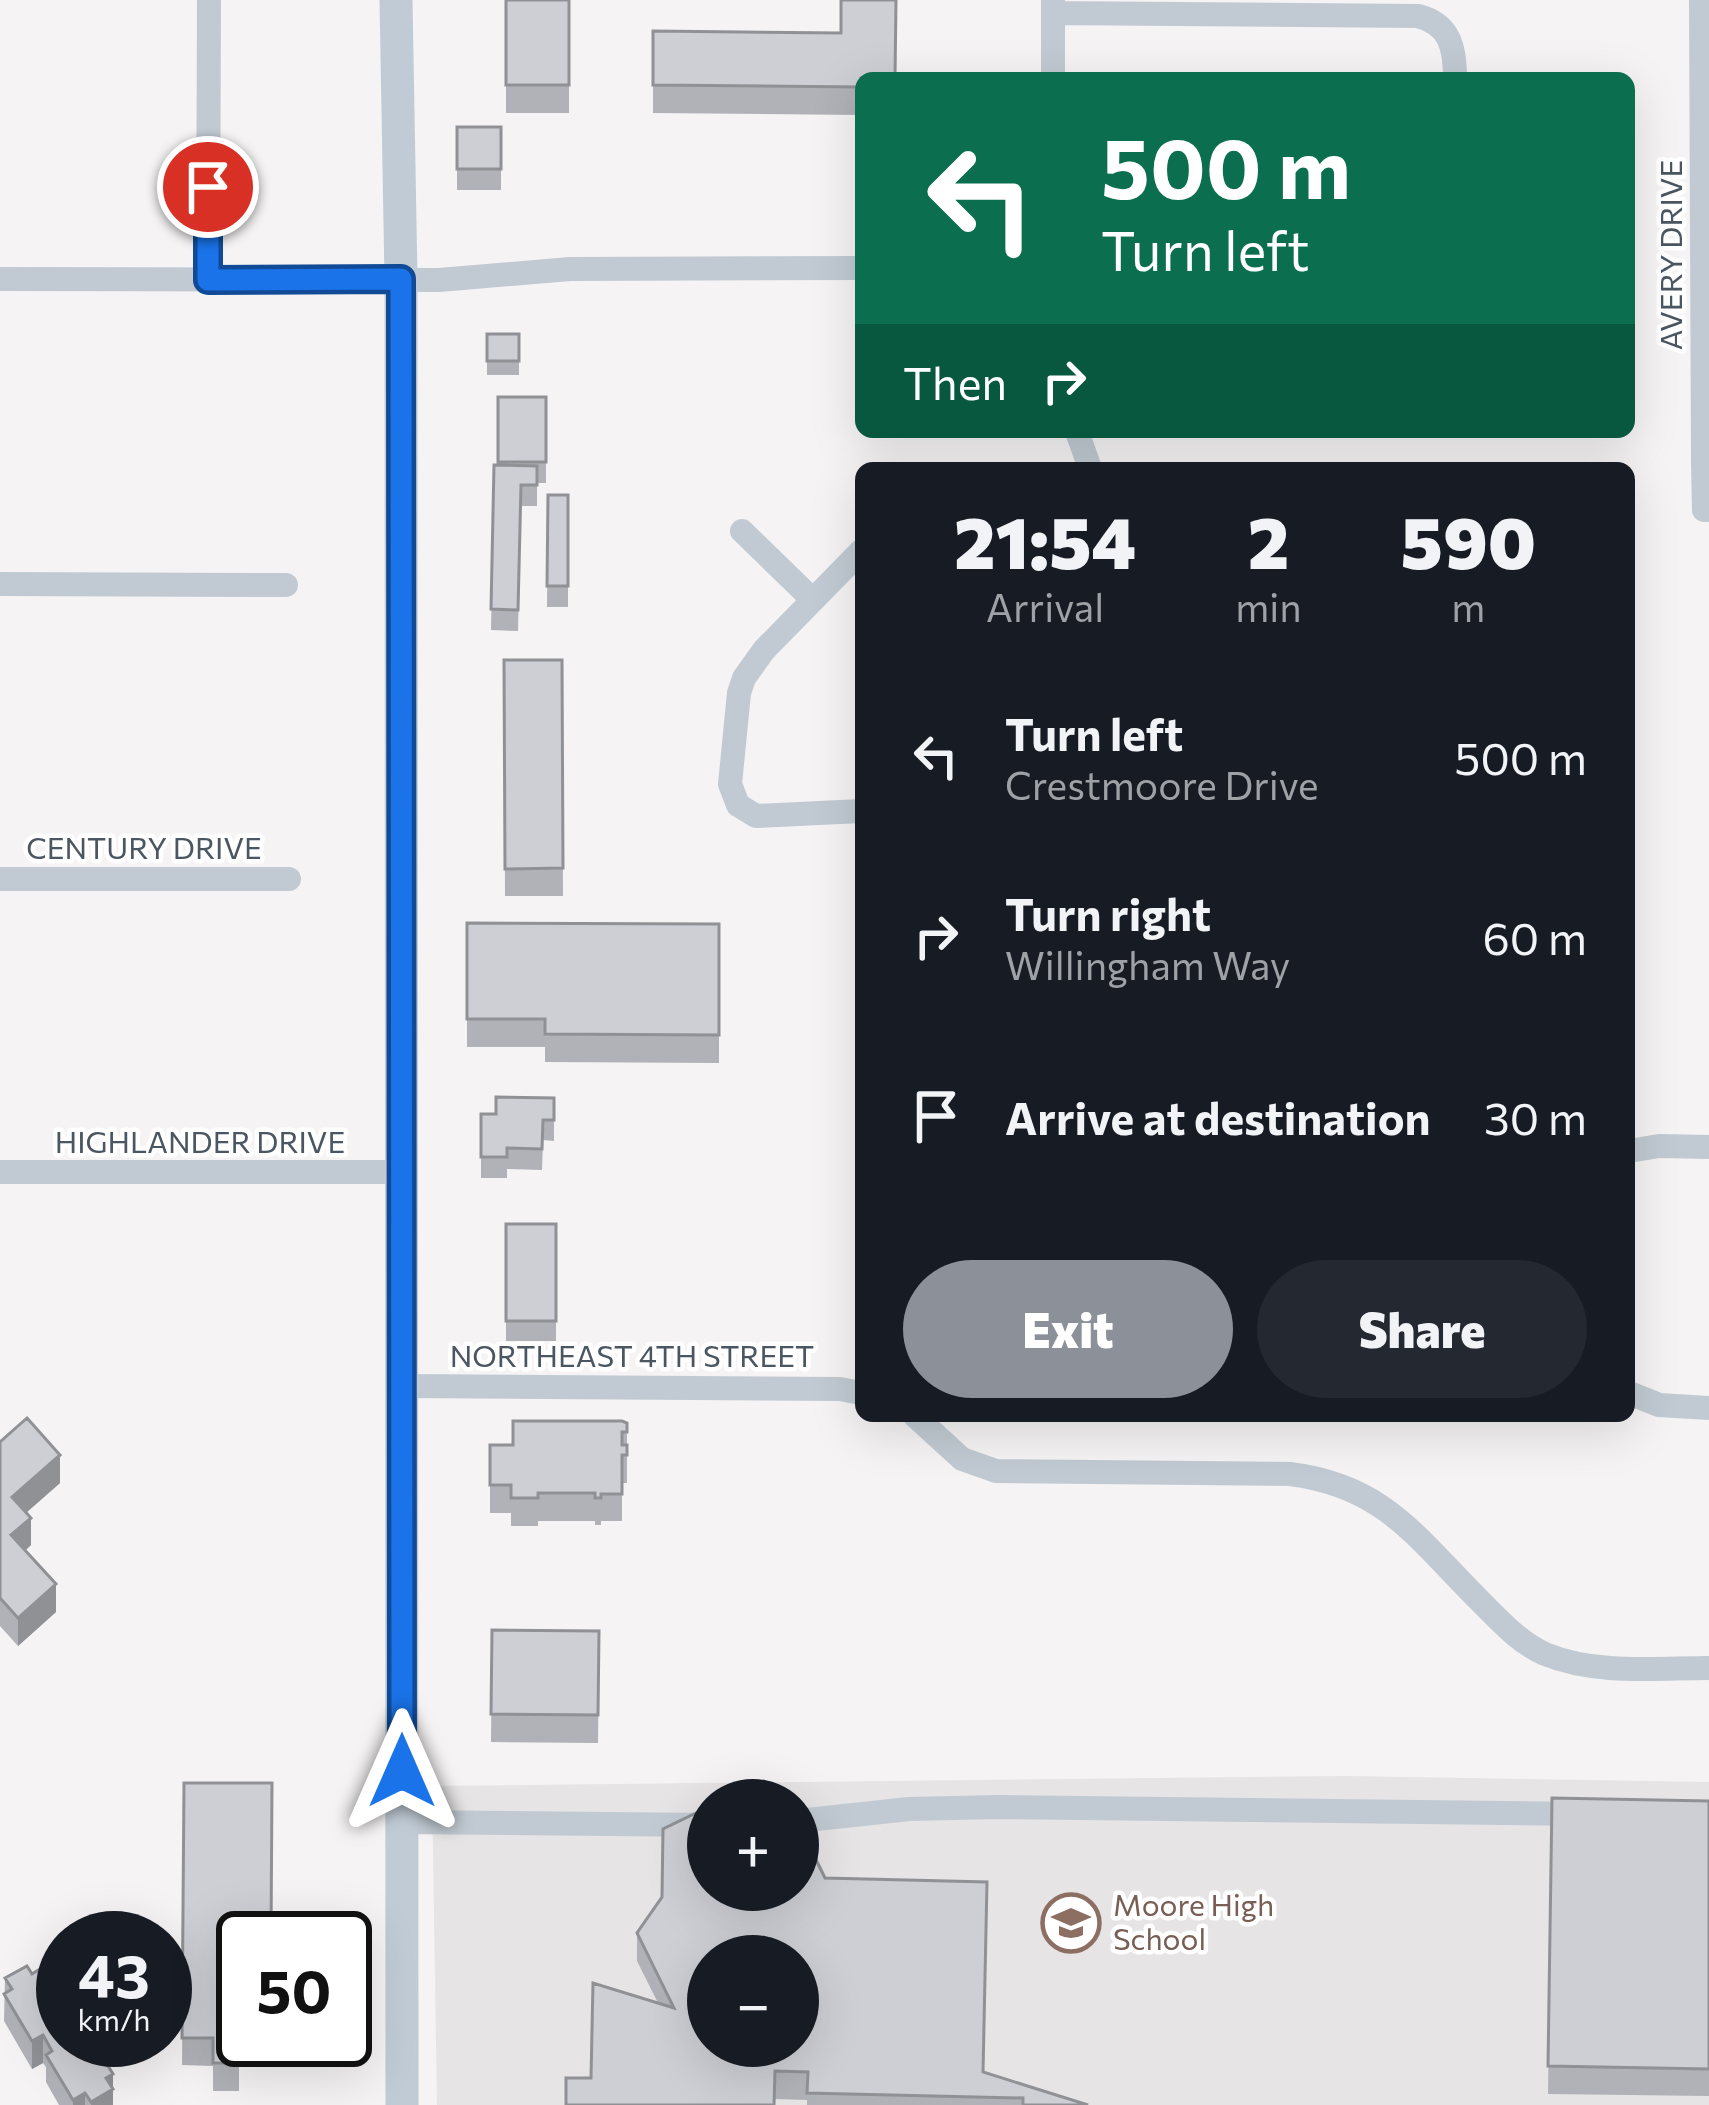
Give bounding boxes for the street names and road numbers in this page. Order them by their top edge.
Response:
street label: AVERY DRIVE [1651,160,1688,350]
street label: CENTURY DRIVE [26,828,262,865]
street label: HIGHLANDER DRIVE [55,1122,345,1159]
street label: NORTHEAST 4TH STREET [450,1336,814,1373]

